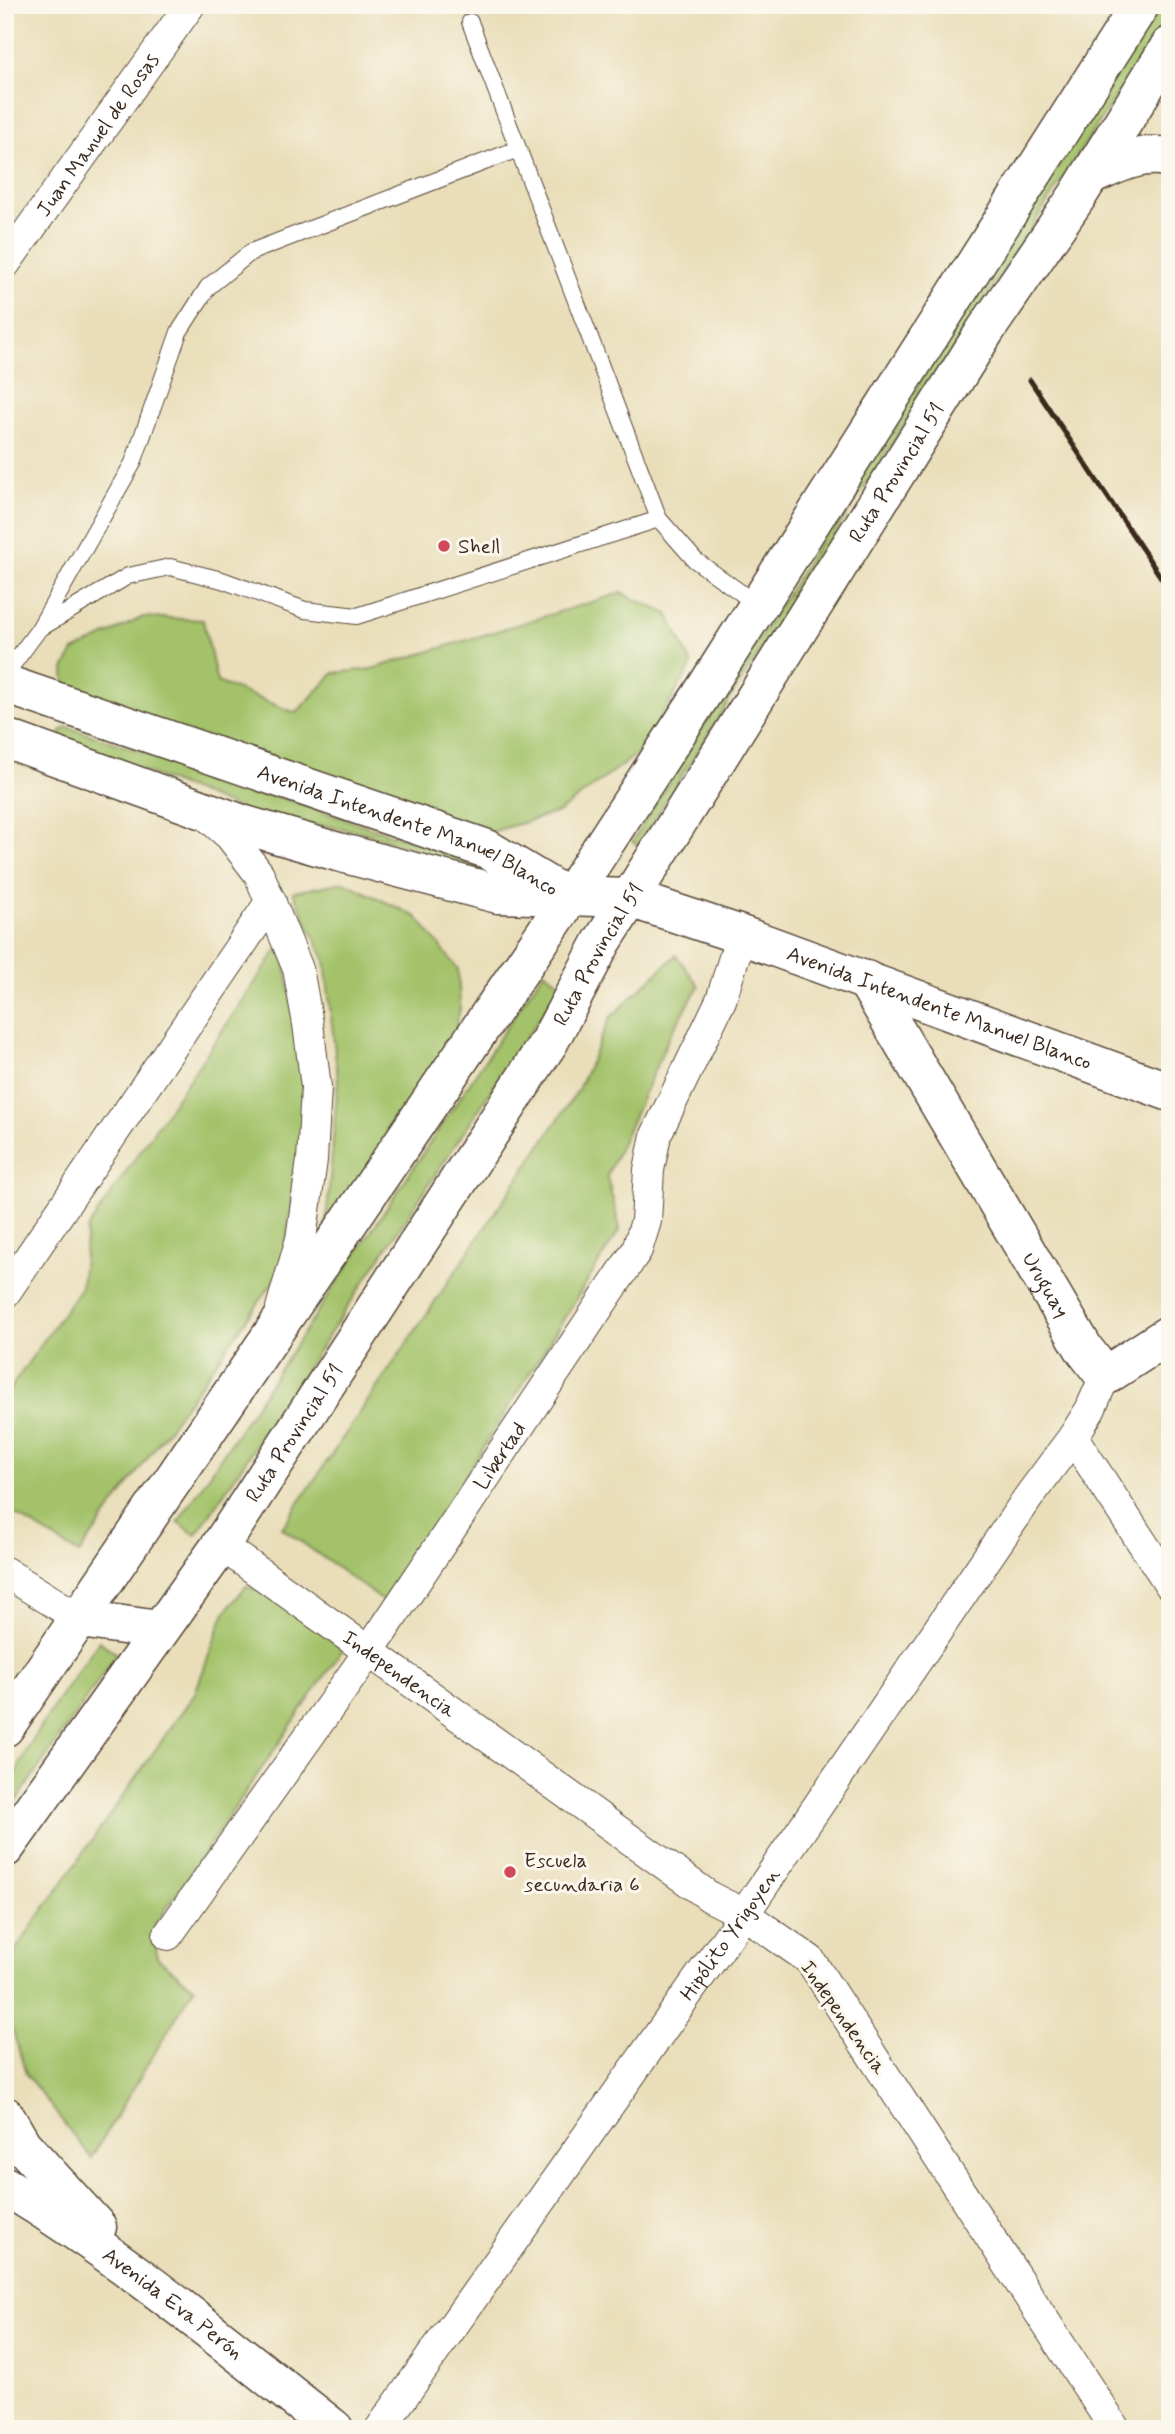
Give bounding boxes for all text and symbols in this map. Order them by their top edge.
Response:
street label: Juan Manuel de Rosas [30,48,166,223]
street label: Ruta Provincial 51 [843,398,952,548]
place label: Shell [458,533,500,561]
marker: Shell [436,538,452,554]
street label: Avenida Intendente Manuel Blanco [253,758,563,903]
street label: Ruta Provincial 51 [547,878,651,1031]
street label: Avenida Intendente Manuel Blanco [783,940,1095,1077]
street label: Uruguay [1015,1247,1075,1323]
street label: Ruta Provincial 51 [239,1359,350,1508]
street label: Libertad [468,1417,533,1496]
street label: Independencia [337,1624,462,1725]
place label: Escuela secundaria 6 [524,1847,640,1899]
street label: Hipólito Yrigoyen [674,1862,787,2007]
marker: Escuela secundaria 6 [502,1864,518,1880]
street label: Independencia [794,1955,893,2080]
street label: Avenida Eva Perón [96,2241,249,2367]

